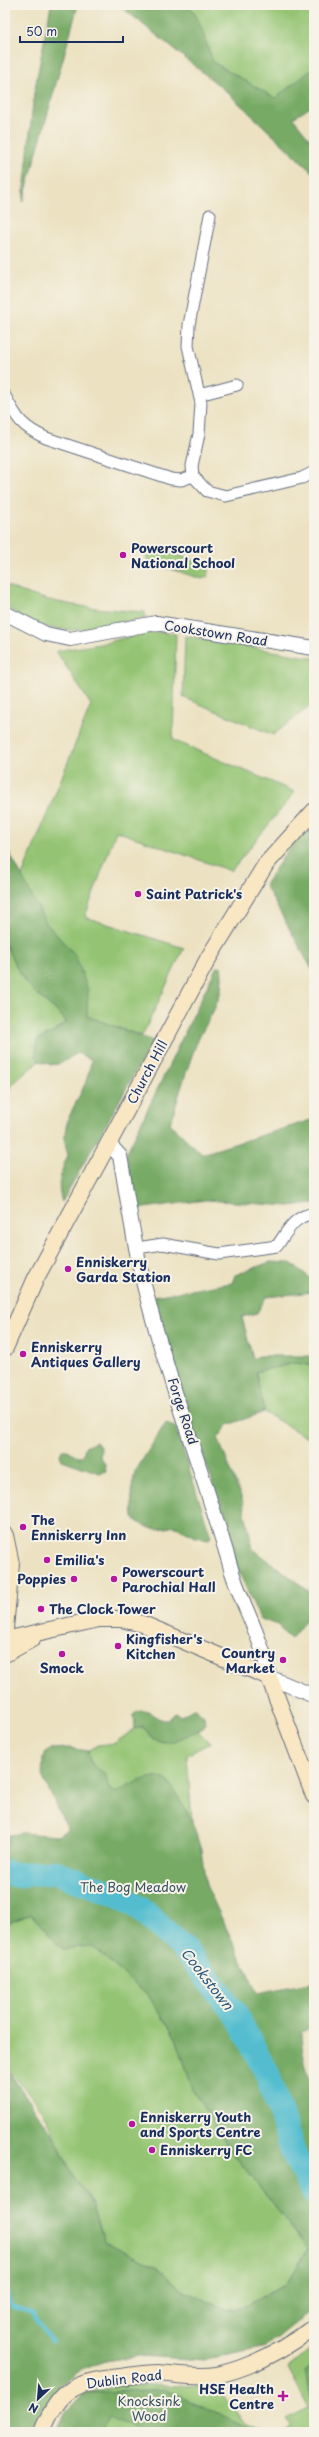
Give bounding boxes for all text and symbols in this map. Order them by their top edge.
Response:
scale bar [20,18,123,44]
text: 50 m [26,22,57,40]
place label: Powerscourt National School [131,538,235,572]
marker: Powerscourt National School [118,550,128,560]
street label: Cookstown Road [163,615,269,650]
place label: Saint Patrick's [146,884,242,903]
marker: Saint Patrick's [133,889,143,899]
street label: Church Hill [122,1036,171,1107]
place label: Enniskerry Garda Station [76,1252,171,1286]
marker: Enniskerry Garda Station [63,1264,73,1274]
place label: Enniskerry Antiques Gallery [31,1337,141,1371]
marker: Enniskerry Antiques Gallery [18,1349,28,1359]
street label: Forge Road [164,1375,203,1447]
place label: The Enniskerry Inn [31,1510,126,1544]
marker: The Enniskerry Inn [18,1522,28,1532]
place label: Emilia's [55,1550,104,1569]
marker: Emilia's [42,1555,52,1565]
place label: Powerscourt Parochial Hall [122,1562,216,1596]
place label: Poppies [17,1569,66,1588]
marker: Poppies [69,1574,79,1584]
marker: Powerscourt Parochial Hall [109,1574,119,1584]
place label: The Clock Tower [49,1599,156,1618]
marker: The Clock Tower [36,1604,46,1614]
place label: Kingfisher's Kitchen [126,1629,202,1663]
marker: Kingfisher's Kitchen [113,1641,123,1651]
place label: Country Market [221,1643,275,1677]
marker: Smock [57,1649,67,1659]
marker: Country Market [278,1655,288,1665]
place label: Smock [40,1658,85,1677]
park label: The Bog Meadow [80,1877,186,1896]
water label: Cookstown [176,1943,239,2015]
place label: Enniskerry Youth and Sports Centre [140,2107,261,2141]
marker: Enniskerry Youth and Sports Centre [127,2119,137,2129]
place label: Enniskerry FC [160,2140,252,2159]
marker: Enniskerry FC [147,2145,157,2155]
street label: Dublin Road [85,2364,163,2393]
north arrow [18,2379,58,2419]
place label: HSE Health Centre [199,2379,274,2413]
marker: HSE Health Centre [277,2390,289,2402]
park label: Knocksink Wood [117,2391,181,2425]
text: N [25,2399,41,2418]

